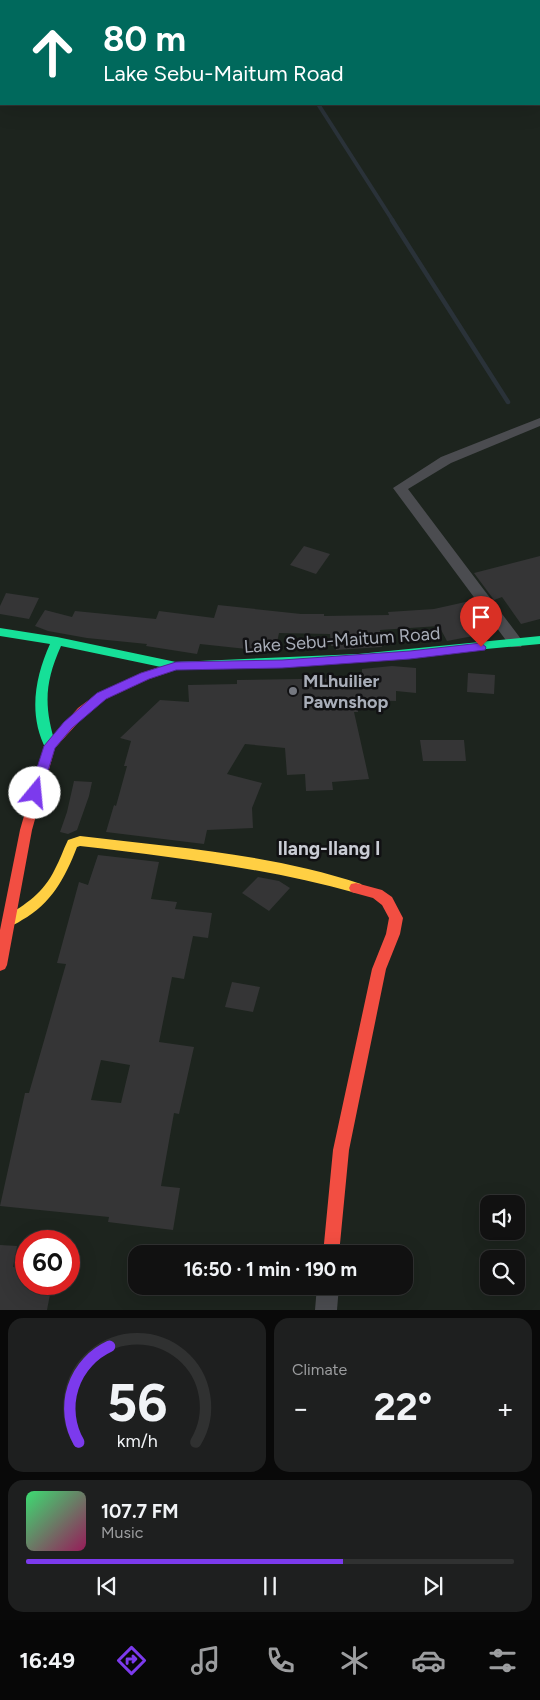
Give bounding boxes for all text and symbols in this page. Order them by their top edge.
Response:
text: 80 m [103,18,186,60]
icon: ahead [20,20,85,85]
text: Lake Sebu-Maitum Road [103,60,344,87]
pin [460,596,502,647]
icon: arrive [467,603,495,631]
street label: Lake Sebu-Maitum Road [243,622,441,658]
place label: MLhuilier Pawnshop [303,670,388,713]
marker: MLhuilier Pawnshop [287,685,299,697]
position arrow [8,766,60,818]
district label: Ilang-Ilang I [278,837,380,860]
map controls [480,1195,525,1295]
button: sound [480,1195,525,1240]
speed limit sign: 60 [15,1230,80,1295]
button: search [480,1250,525,1295]
text: 16:50 · 1 min · 190 m [184,1258,357,1281]
text: Climate [292,1360,347,1379]
text: 56 [107,1372,167,1434]
text: 22° [374,1384,432,1430]
text: − [292,1391,309,1425]
text: + [497,1391,514,1425]
text: km/h [117,1430,157,1451]
text: 107.7 FM [101,1500,179,1523]
text: Music [101,1523,143,1542]
icon: previous [93,1572,121,1600]
icon: pause [256,1572,284,1600]
icon: next [419,1572,447,1600]
icon: directions [114,1643,149,1678]
icon: music [188,1643,223,1678]
icon: phone [263,1643,298,1678]
icon: climate [337,1643,372,1678]
icon: car [411,1643,446,1678]
icon: filters [485,1643,520,1678]
text: 16:49 [20,1647,75,1674]

